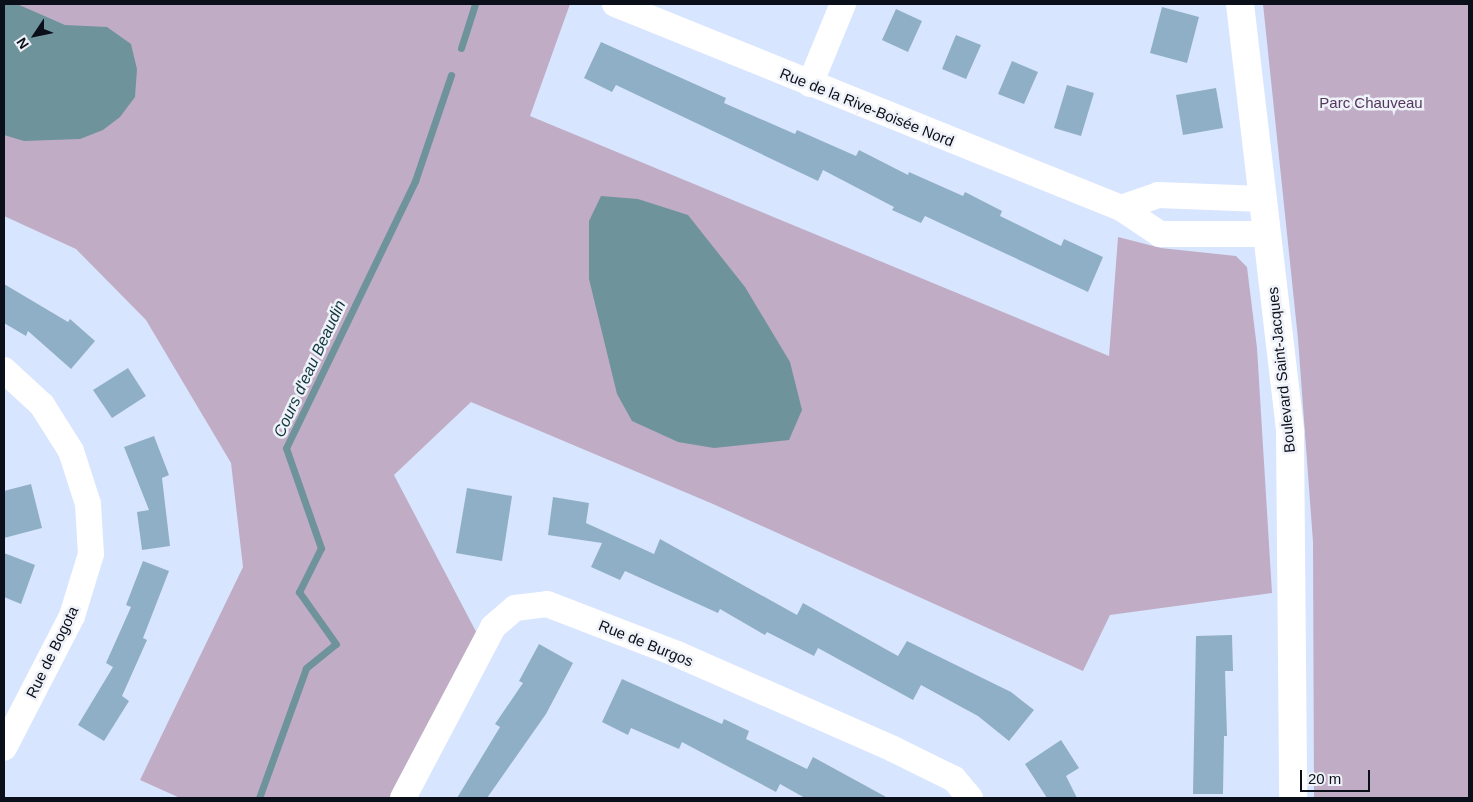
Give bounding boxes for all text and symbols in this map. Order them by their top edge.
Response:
north arrow [10,10,60,60]
text: N [13,35,32,52]
street label: Rue de la Rive-Boisée Nord [777,64,957,150]
park label: Parc Chauveau [1319,94,1423,112]
street label: Boulevard Saint-Jacques [1263,286,1299,454]
water label: Cours d'eau Beaudin [270,297,350,441]
street label: Rue de Bogota [22,603,82,701]
street label: Rue de Burgos [596,616,696,670]
scale bar [1303,760,1373,792]
text: 20 m [1308,770,1341,787]

